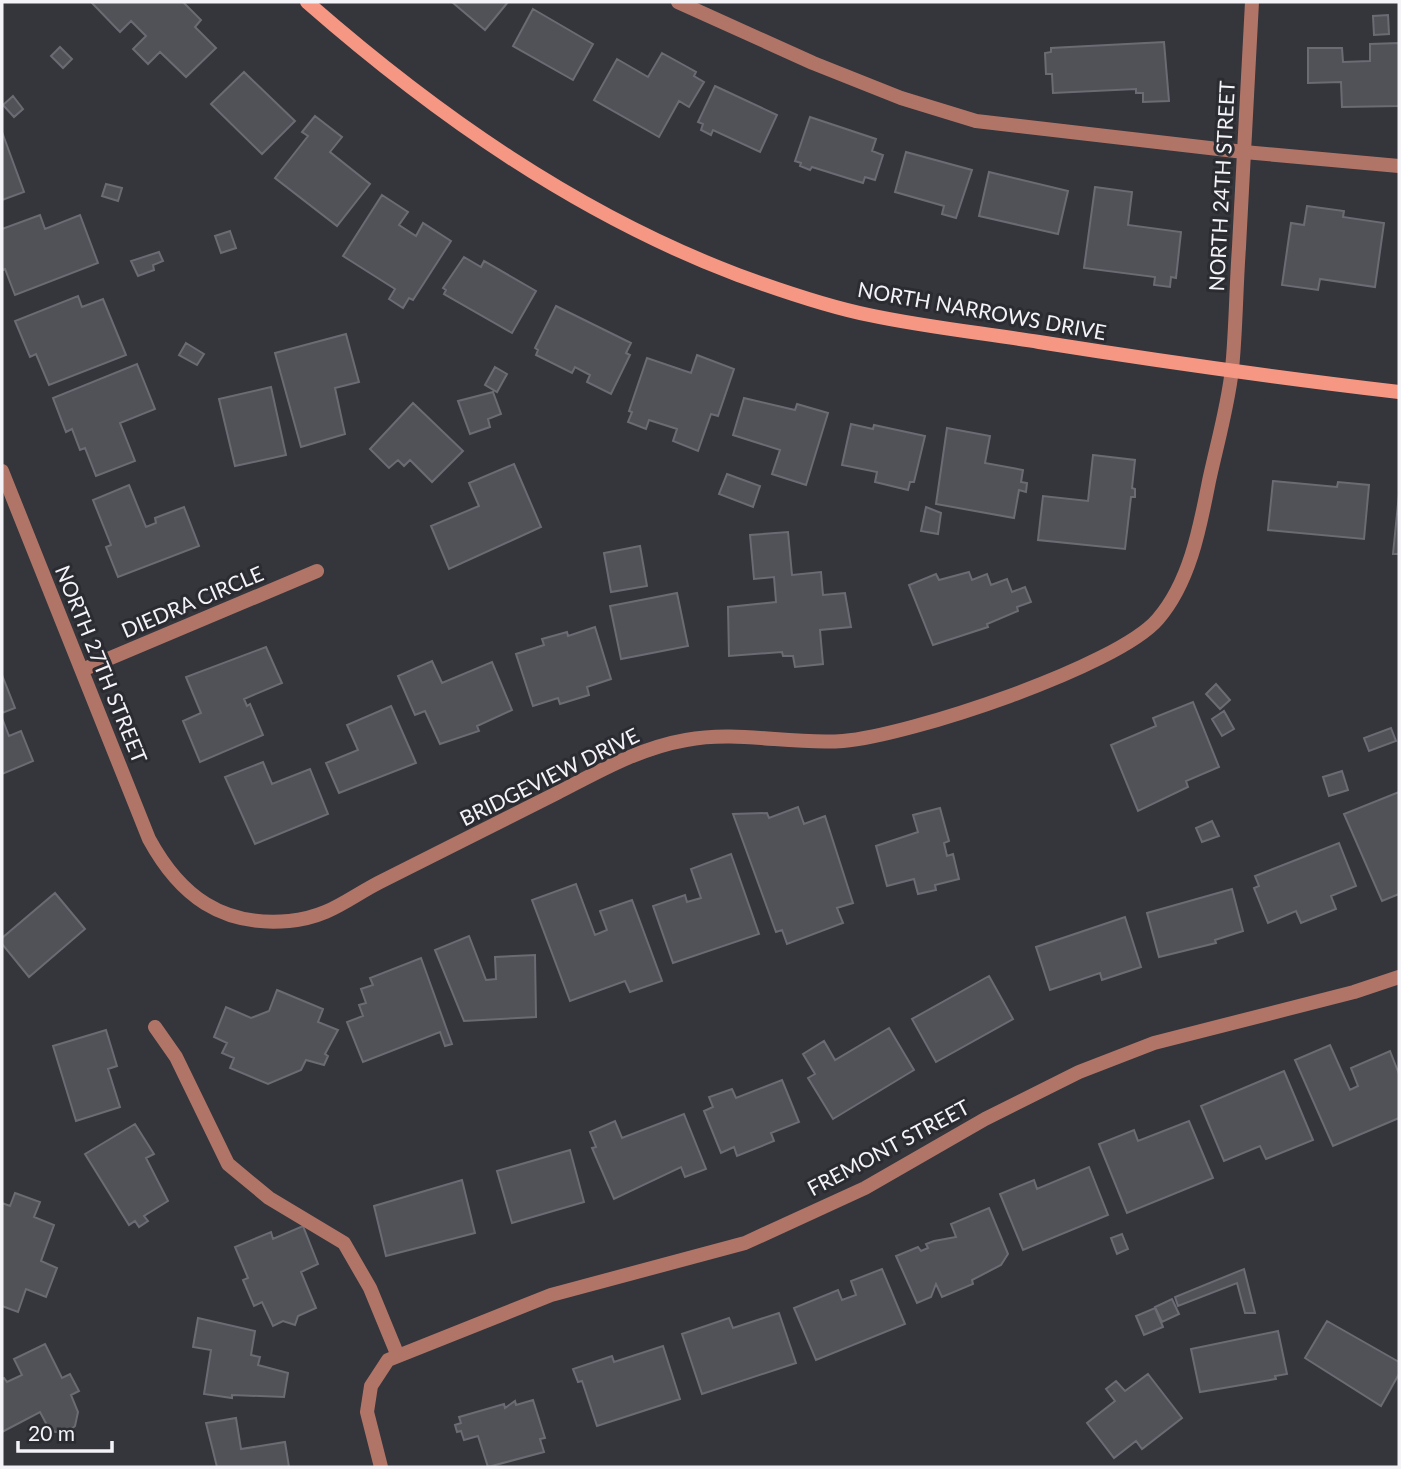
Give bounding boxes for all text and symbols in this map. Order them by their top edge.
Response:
street label: NORTH 24TH STREET [1203,79,1239,292]
street label: NORTH NARROWS DRIVE [856,276,1108,344]
street label: DIEDRA CIRCLE [117,560,267,642]
street label: NORTH 27TH STREET [51,561,153,767]
street label: BRIDGEVIEW DRIVE [455,722,643,830]
street label: FREMONT STREET [803,1093,974,1200]
scale bar [18,1410,112,1454]
text: 20 m [28,1420,75,1445]

